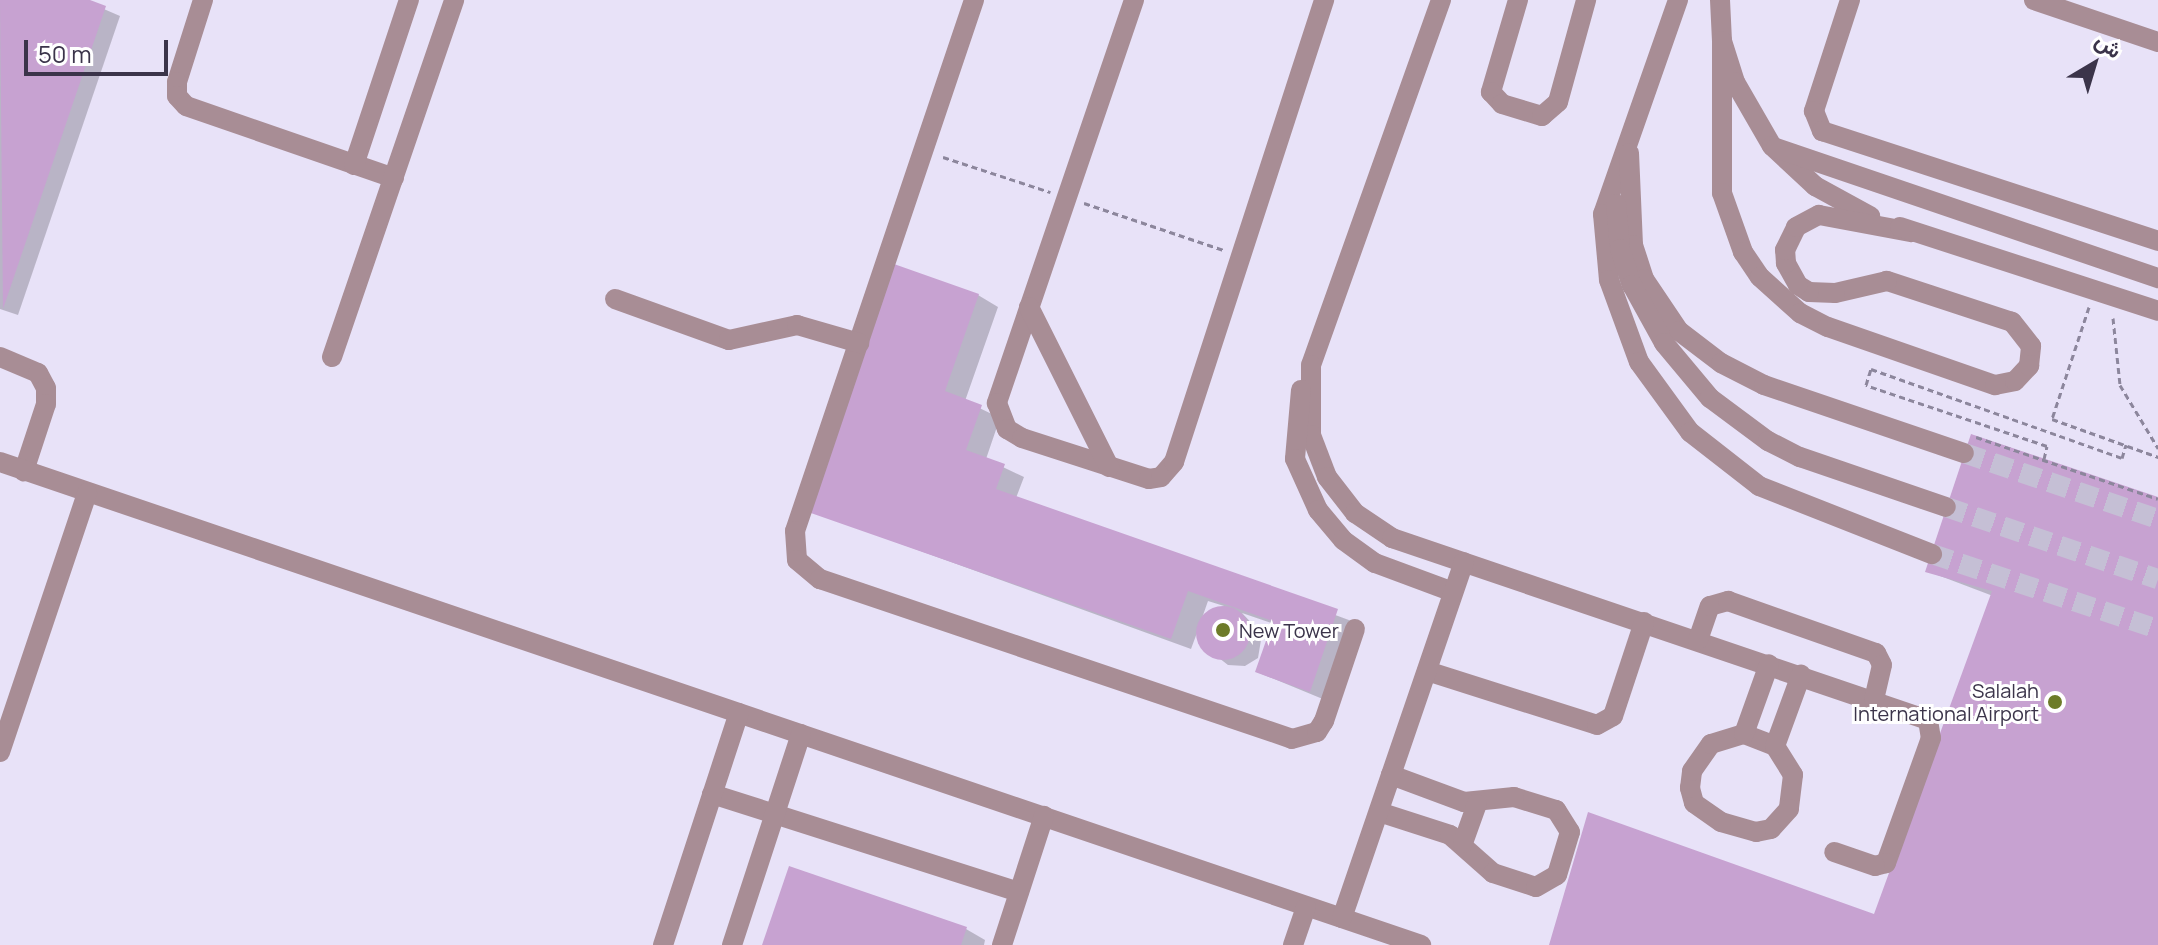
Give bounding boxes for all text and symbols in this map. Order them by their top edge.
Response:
scale bar [28,24,172,74]
north arrow [2054,24,2134,104]
text: ش [2089,25,2128,65]
text: 50 m [38,37,92,70]
place label: New Tower [1239,618,1339,642]
marker: New Tower [1214,621,1232,639]
place label: Salalah International Airport [1853,678,2039,725]
marker: Salalah International Airport [2046,693,2064,711]

